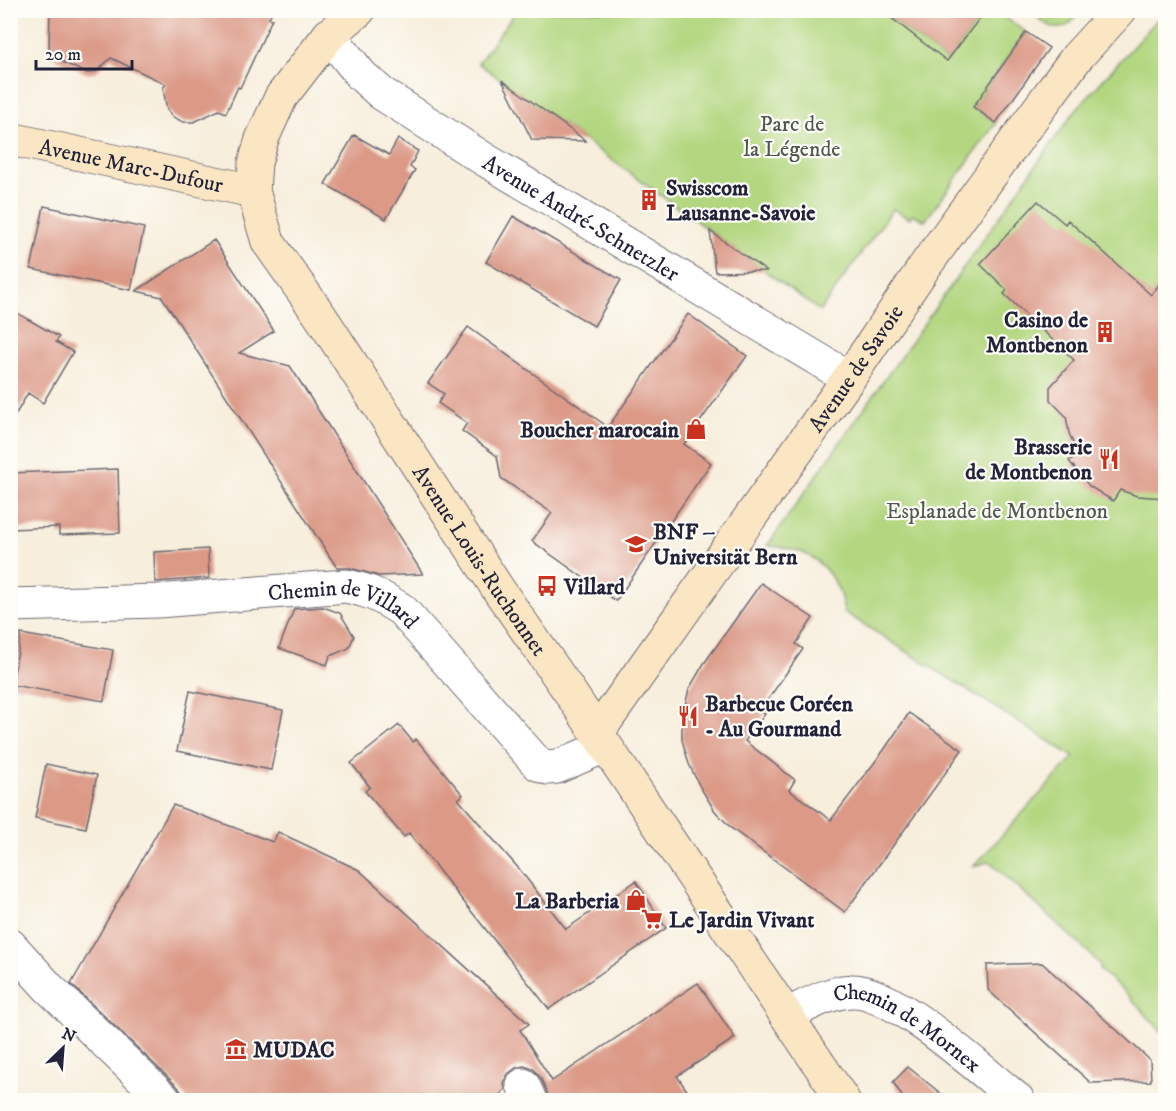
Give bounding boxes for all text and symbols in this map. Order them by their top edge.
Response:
scale bar [36,33,132,71]
text: 20 m [45,44,81,66]
park label: Parc de la Légende [744,111,840,163]
street label: Avenue Marc-Dufour [36,134,226,199]
street label: Avenue André-Schnetzler [477,149,684,288]
place label: Swisscom Lausanne-Savoie [666,175,815,227]
building icon: Swisscom Lausanne-Savoie [637,188,661,212]
street label: Avenue de Savoie [803,300,910,438]
place label: Casino de Montbenon [986,307,1089,359]
building icon: Casino de Montbenon [1093,320,1117,344]
place label: Boucher marocain [520,417,679,444]
shop icon: Boucher marocain [684,417,708,441]
place label: Brasserie de Montbenon [965,434,1092,486]
restaurant icon: Brasserie de Montbenon [1097,447,1121,471]
street label: Avenue Louis-Ruchonnet [406,460,552,661]
park label: Esplanade de Montbenon [886,498,1109,525]
place label: BNF – Universität Bern [653,519,798,571]
school or university icon: BNF – Universität Bern [624,532,648,556]
street label: Chemin de Villard [267,573,424,635]
bus stop icon: Villard [535,574,559,598]
place label: Villard [563,574,626,601]
place label: Barbecue Coréen - Au Gourmand [705,691,853,743]
restaurant icon: Barbecue Coréen - Au Gourmand [676,704,700,728]
place label: La Barberia [515,888,620,915]
shop icon: La Barberia [624,888,648,912]
supermarket icon: Le Jardin Vivant [640,907,664,931]
place label: Le Jardin Vivant [669,907,814,934]
street label: Chemin de Mornex [831,979,986,1079]
north arrow [33,1018,93,1078]
text: N [59,1023,79,1047]
museum icon: MUDAC [224,1037,248,1061]
place label: MUDAC [253,1037,335,1064]

